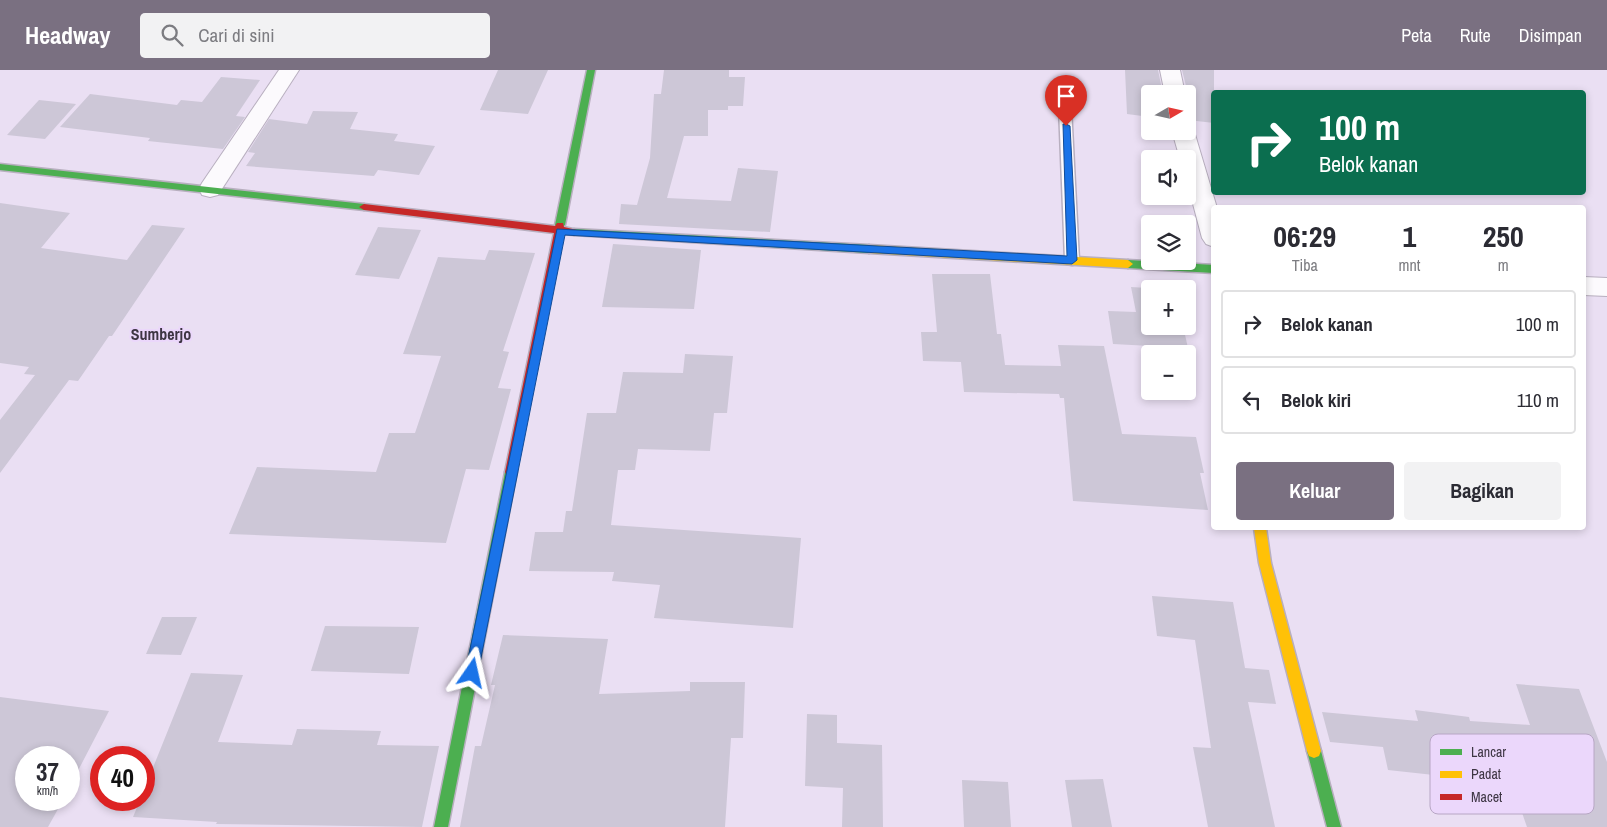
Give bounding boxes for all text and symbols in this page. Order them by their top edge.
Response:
search box [140,13,490,58]
text: Headway [25,19,110,51]
icon: search [158,21,186,49]
text: Cari di sini [198,22,275,48]
text: Peta [1401,23,1432,48]
text: Rute [1460,23,1491,48]
text: Disimpan [1519,23,1582,48]
pin [1045,75,1087,126]
icon: arrive [1052,82,1080,110]
north arrow [1141,85,1196,140]
map controls [1141,85,1196,400]
text: 100 m [1319,104,1400,151]
icon: right [1236,110,1301,175]
text: Belok kanan [1319,149,1418,179]
button: sound [1141,150,1196,205]
button: layers [1141,215,1196,270]
text: 06:29 [1273,216,1336,256]
text: 1 [1403,216,1416,256]
text: 250 [1483,216,1524,256]
text: Tiba [1292,254,1318,276]
text: mnt [1398,254,1420,276]
text: m [1498,254,1509,276]
button: + [1141,280,1196,335]
icon: right [1238,310,1266,338]
text: Belok kanan [1281,311,1373,337]
text: 100 m [1516,311,1559,337]
district label: Sumberjo [131,323,191,345]
button: − [1141,345,1196,400]
icon: left [1238,386,1266,414]
text: Belok kiri [1281,387,1351,413]
text: 110 m [1517,387,1559,413]
button: Keluar [1236,462,1394,520]
button: Bagikan [1404,462,1561,520]
position arrow [445,646,497,698]
legend [1430,734,1594,814]
text: Lancar [1471,743,1506,761]
speed limit sign: 40 [90,746,155,811]
text: 37 [36,755,59,789]
text: Padat [1471,765,1501,783]
text: km/h [37,783,58,799]
text: Macet [1471,788,1502,806]

